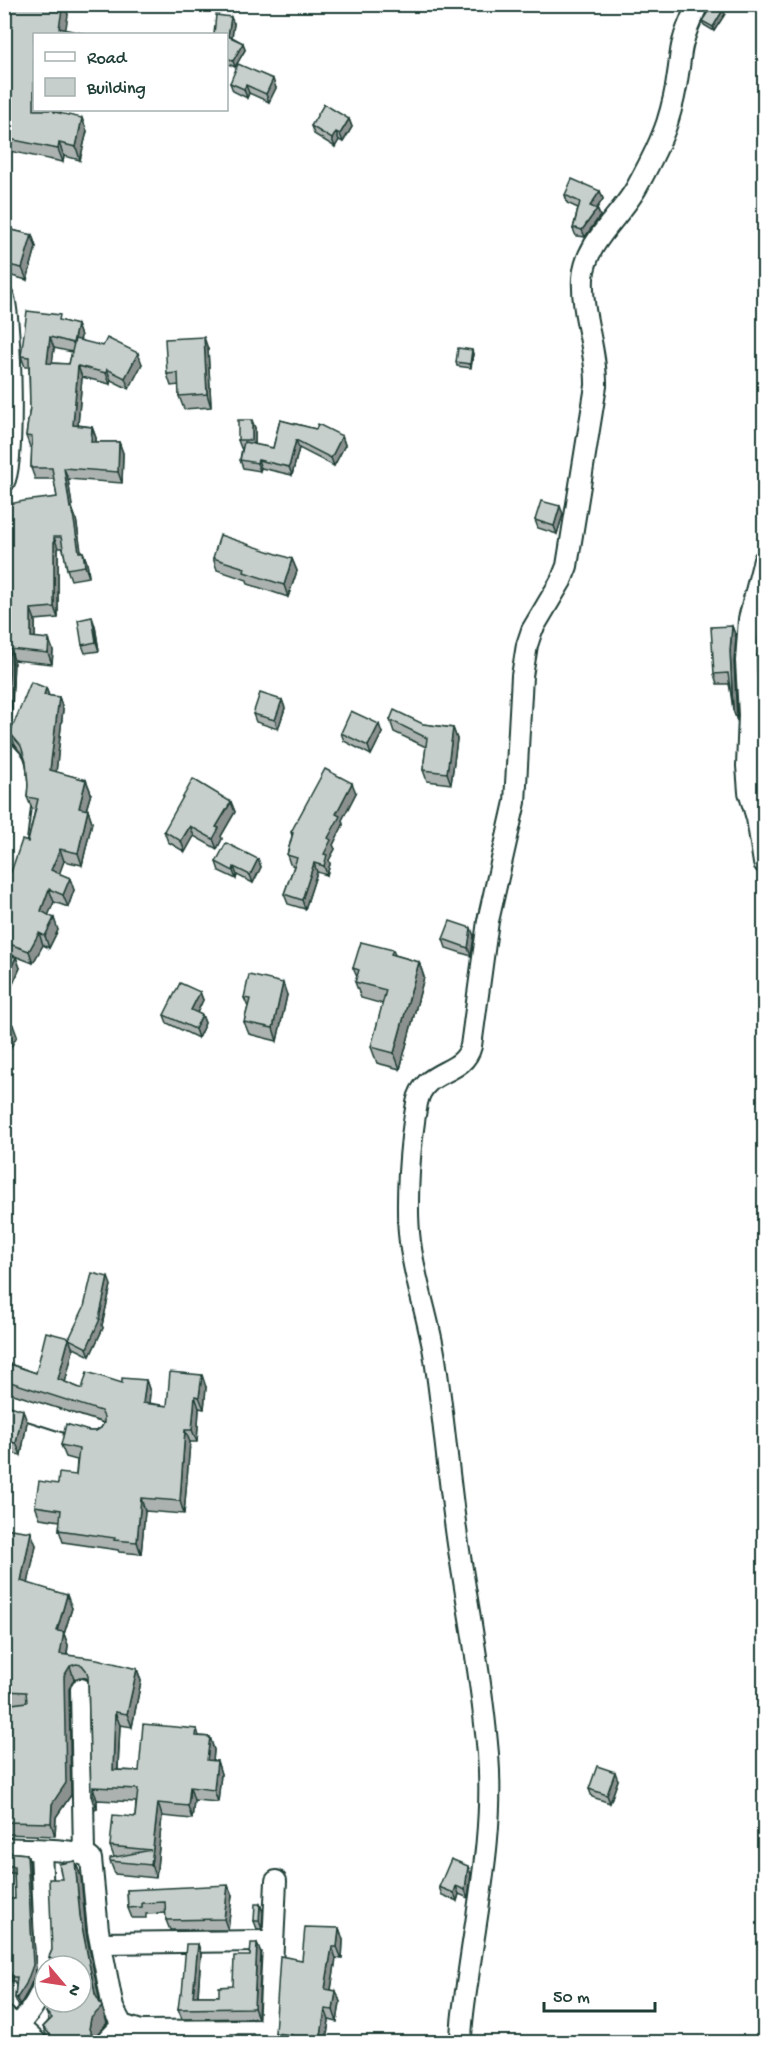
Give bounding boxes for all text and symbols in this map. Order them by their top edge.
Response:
legend [33,33,228,111]
text: Road [87,49,128,70]
text: Building [86,79,146,100]
north arrow [33,1954,93,2014]
scale bar [544,1975,655,2013]
text: N [62,1980,84,1999]
text: 50 m [553,1988,590,2009]

